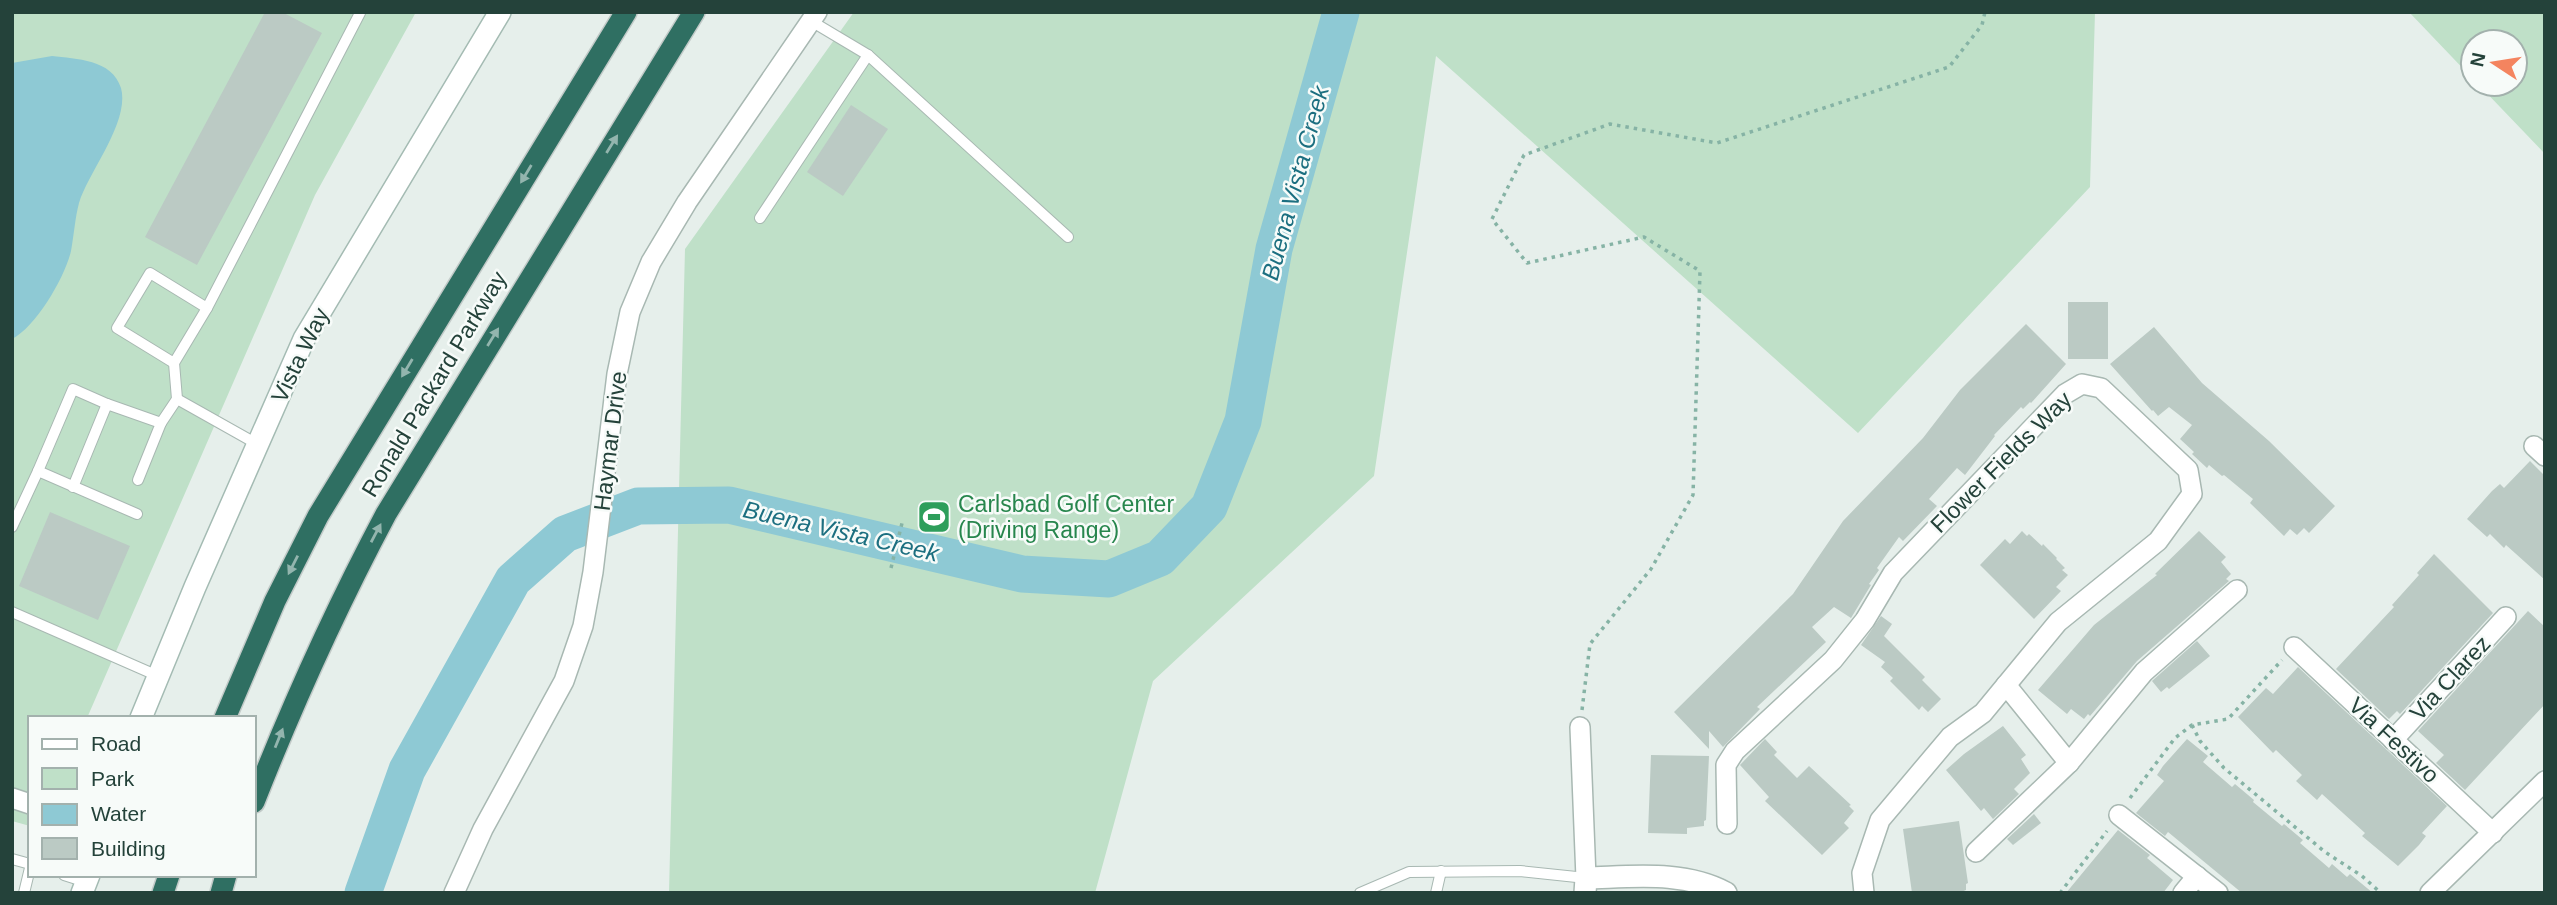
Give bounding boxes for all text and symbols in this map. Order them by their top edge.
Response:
north arrow [2459,28,2529,98]
text: N [2466,51,2490,68]
water label: Buena Vista Creek [1256,81,1334,283]
one-way arrow [606,134,619,154]
one-way arrow [519,165,532,184]
street label: Ronald Packard Parkway [356,266,512,501]
street label: Vista Way [266,303,334,407]
one-way arrow [486,328,499,347]
one-way arrow [401,359,413,378]
street label: Haymar Drive [589,370,631,512]
street label: Flower Fields Way [1925,386,2077,538]
place label: Carlsbad Golf Center (Driving Range) [958,491,1174,543]
water label: Buena Vista Creek [741,495,943,567]
sports icon: Carlsbad Golf Center (Driving Range) [915,498,953,536]
one-way arrow [370,523,382,542]
one-way arrow [288,555,299,575]
street label: Via Clarez [2404,630,2496,726]
street label: Via Festivo [2344,692,2444,788]
legend [28,716,256,877]
one-way arrow [274,728,285,749]
text: Road [91,732,141,755]
text: Park [91,767,135,790]
text: Water [91,802,146,825]
text: Building [91,837,166,860]

